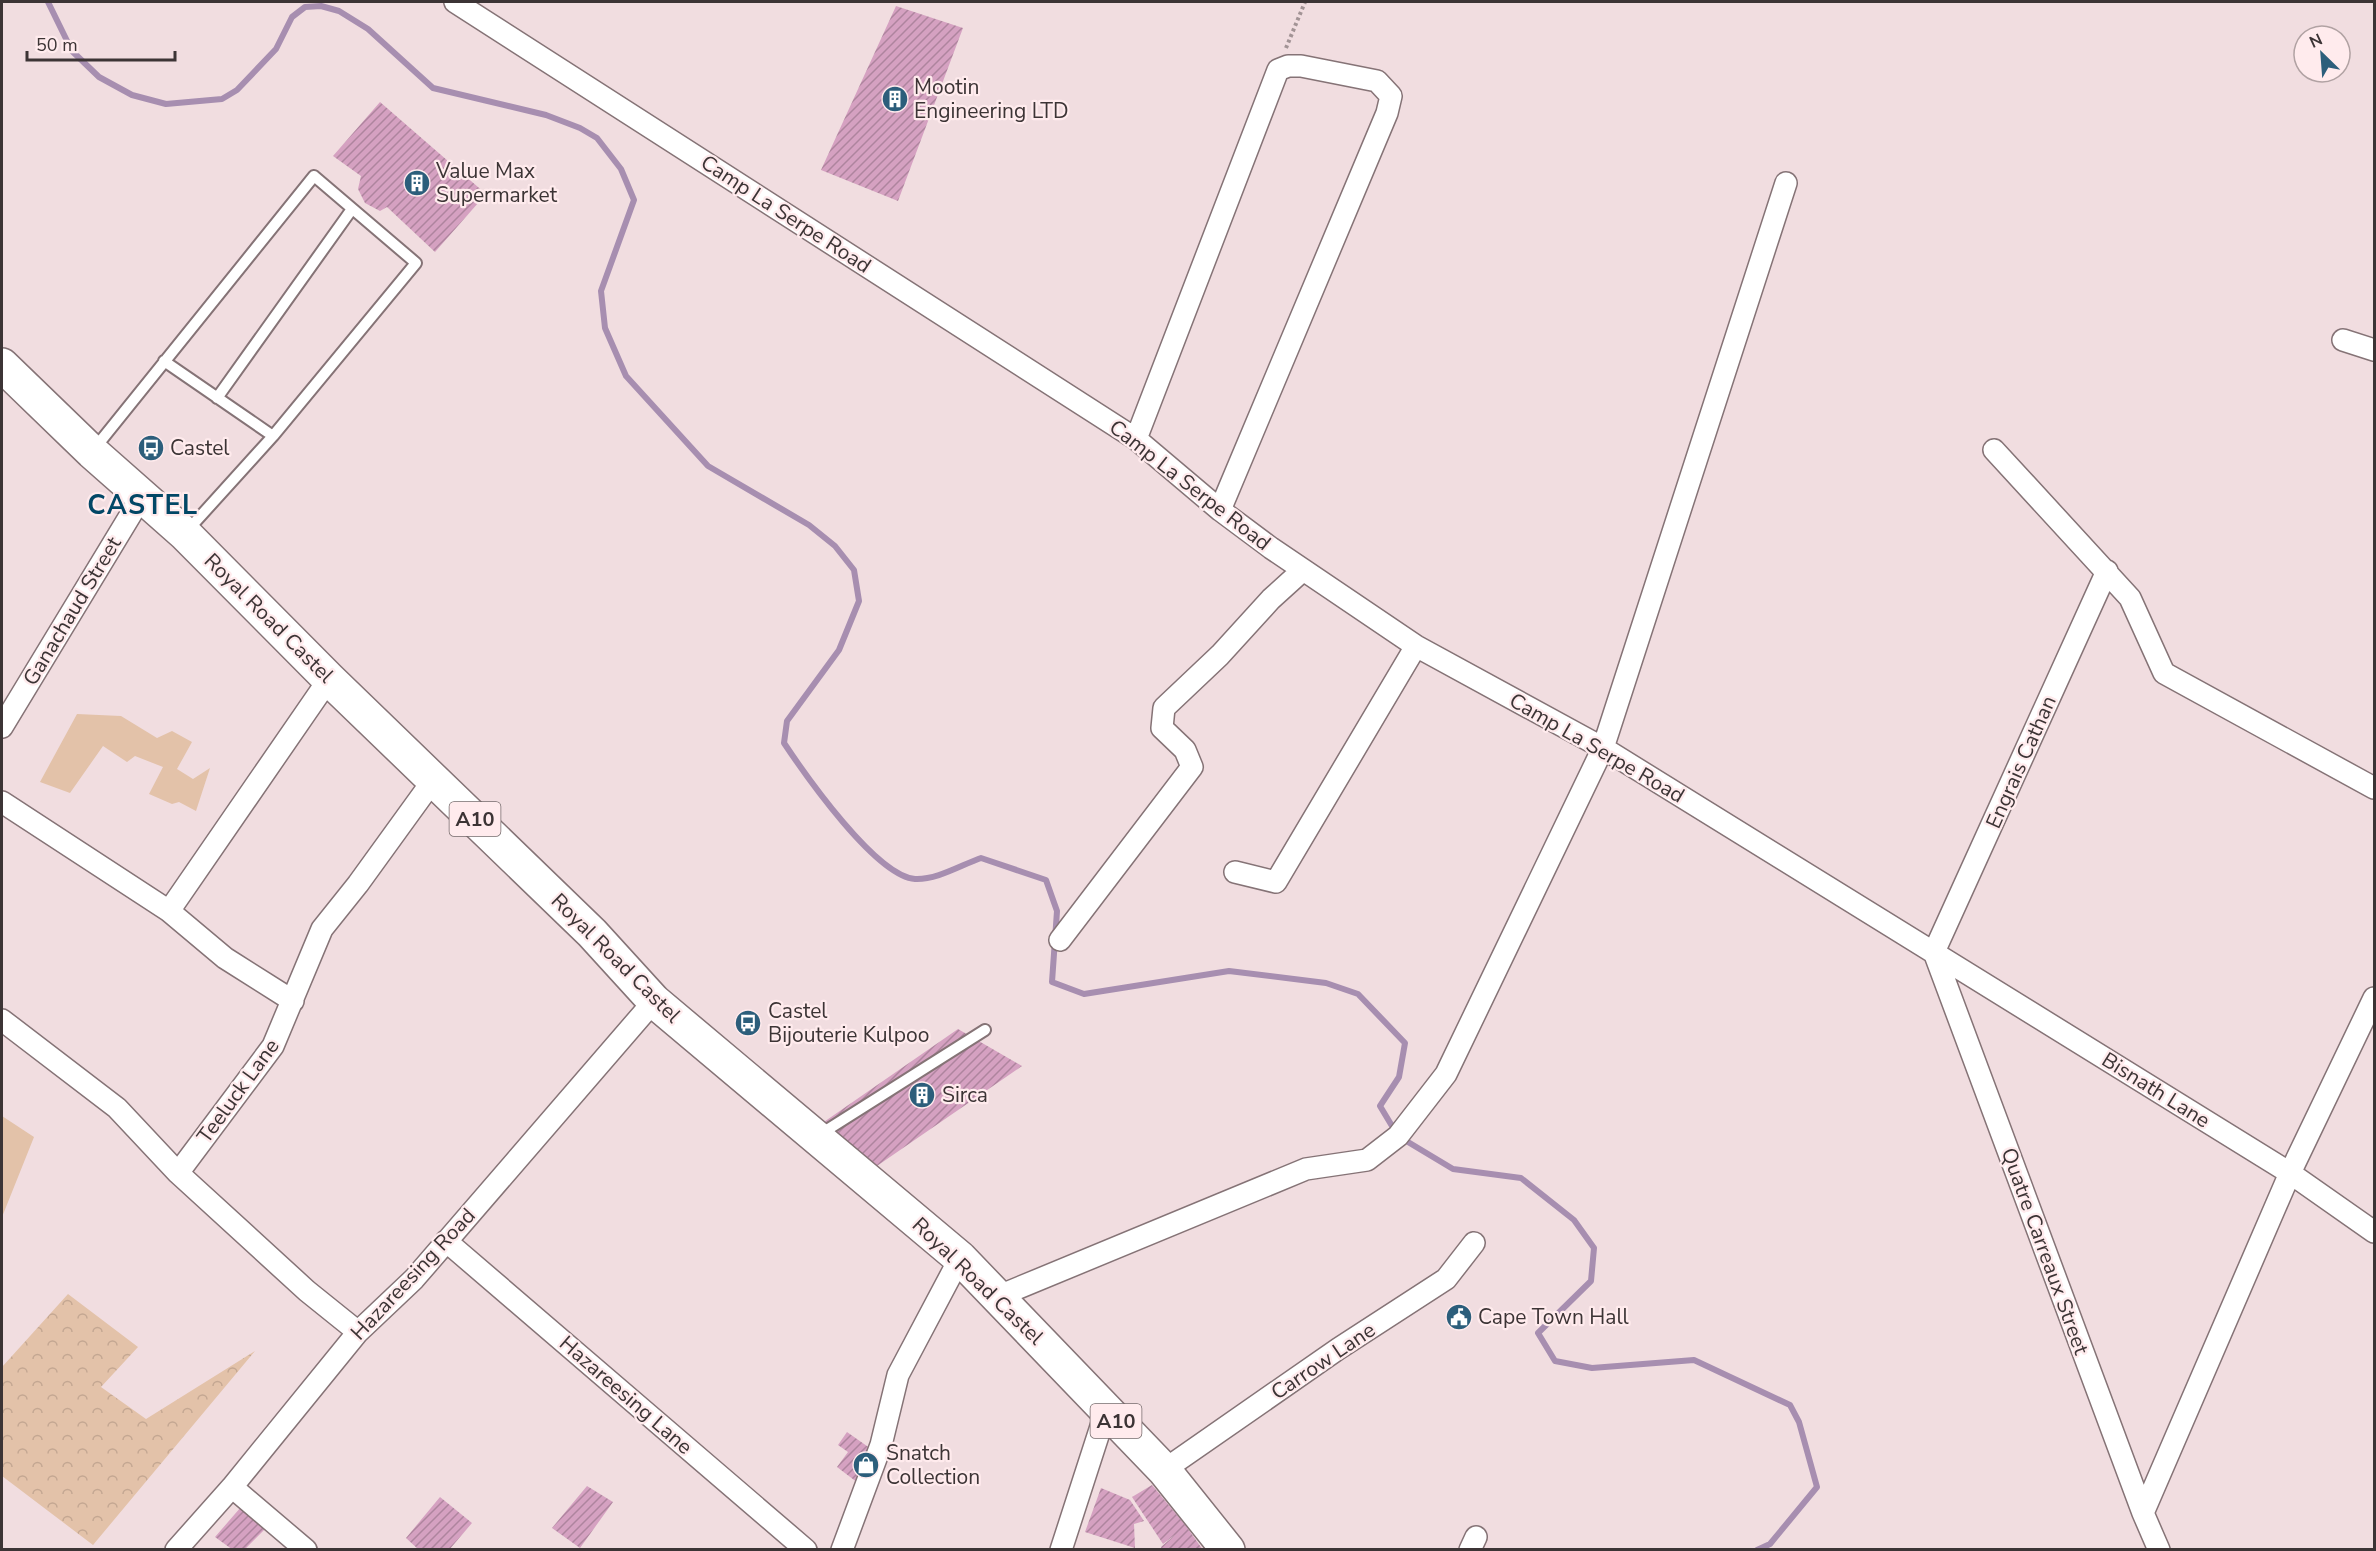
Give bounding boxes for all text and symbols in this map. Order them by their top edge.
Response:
scale bar [27,24,176,62]
north arrow [2292,24,2352,84]
text: N [2306,29,2326,54]
text: 50 m [36,33,78,57]
place label: Mootin Engineering LTD [914,73,1069,125]
building icon: Mootin Engineering LTD [880,84,910,114]
street label: Camp La Serpe Road [695,148,877,280]
place label: Value Max Supermarket [435,157,558,209]
building icon: Value Max Supermarket [402,168,432,198]
street label: Camp La Serpe Road [1103,413,1277,557]
bus stop icon: Castel [136,433,166,463]
place label: Castel [170,434,230,462]
district label: CASTEL [87,487,199,524]
street label: Ganachaud Street [16,531,128,691]
street label: Royal Road Castel [198,547,340,689]
street label: Camp La Serpe Road [1504,686,1690,810]
street label: Engrais Cathan [1979,691,2063,833]
road number: A10 [450,802,500,836]
street label: Royal Road Castel [545,887,687,1029]
place label: Castel Bijouterie Kulpoo [768,997,929,1049]
bus stop icon: Castel Bijouterie Kulpoo [733,1008,763,1038]
street label: Teeluck Lane [191,1033,285,1149]
street label: Bisnath Lane [2097,1046,2215,1134]
building icon: Sirca [907,1080,937,1110]
place label: Sirca [942,1081,988,1109]
street label: Quatre Carreaux Street [1995,1144,2096,1359]
street label: Hazareesing Road [344,1202,482,1346]
street label: Royal Road Castel [906,1211,1050,1352]
public building icon: Cape Town Hall [1444,1302,1474,1332]
place label: Cape Town Hall [1478,1303,1630,1331]
street label: Carrow Lane [1265,1316,1381,1406]
street label: Hazareesing Lane [553,1329,699,1461]
road number: A10 [1090,1404,1142,1438]
place label: Snatch Collection [886,1439,980,1491]
shop icon: Snatch Collection [851,1450,881,1480]

